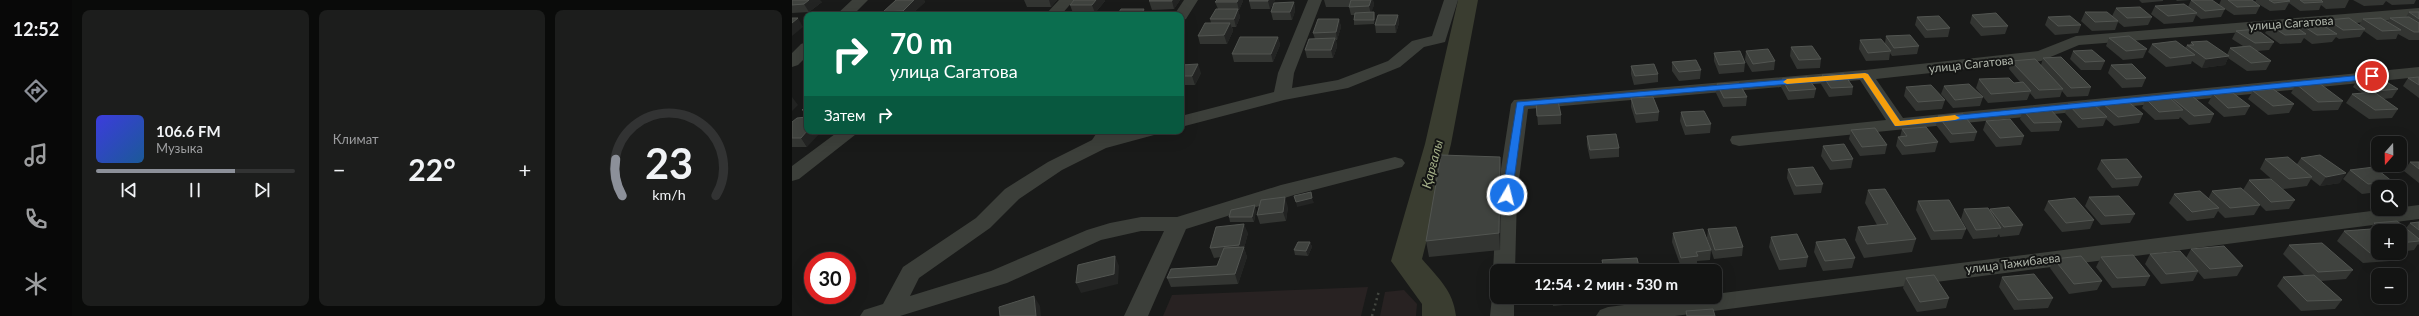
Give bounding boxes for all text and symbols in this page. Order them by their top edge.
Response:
street label: улица Сагатова [2248,13,2334,33]
text: 12:52 [13,18,59,40]
text: 70 m [890,26,953,60]
icon: right [824,28,876,80]
street label: улица Сагатова [1928,52,2014,76]
pin [2355,59,2389,93]
text: улица Сагатова [890,60,1018,82]
icon: arrive [2361,65,2383,87]
icon: directions [22,77,50,105]
icon: right [874,104,896,126]
text: Затем [824,106,866,124]
text: 106.6 FM [156,122,221,140]
text: Климат [333,131,379,147]
north arrow [2371,136,2407,172]
map controls [2371,136,2407,304]
text: 23 [645,138,693,188]
water label: Қарғалы [1418,138,1446,190]
text: Музыка [156,140,203,156]
icon: music [22,141,50,169]
text: 22° [408,151,456,187]
text: − [333,156,345,183]
text: + [519,156,531,183]
position arrow [1486,174,1528,216]
icon: previous [118,179,140,201]
icon: pause [184,179,206,201]
icon: next [251,179,273,201]
button: search [2371,180,2407,216]
text: km/h [652,186,685,203]
icon: phone [22,205,50,233]
button: + [2371,224,2407,260]
street label: улица Тажибаева [1965,250,2061,276]
speed limit sign: 30 [804,252,856,304]
button: − [2371,268,2407,304]
icon: climate [22,270,50,298]
text: 12:54 · 2 мин · 530 m [1534,275,1678,293]

